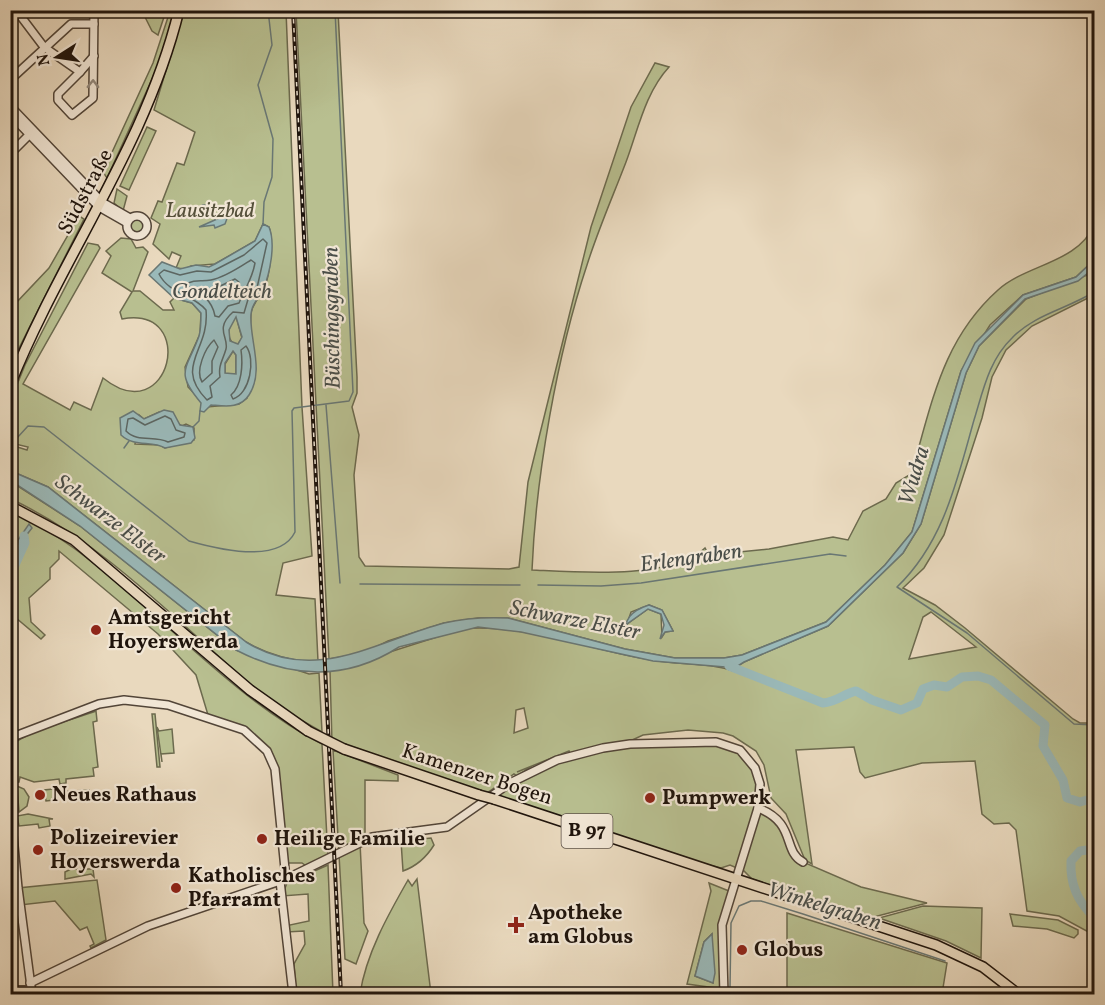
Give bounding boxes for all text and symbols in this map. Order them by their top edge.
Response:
north arrow [27,27,87,87]
text: N [32,51,56,68]
one-way arrow [87,79,100,88]
street label: Südstraße [51,144,121,240]
park label: Lausitzbad [166,197,255,226]
water label: Büschingsgraben [316,247,350,389]
water label: Gondelteich [172,277,272,308]
water label: Wudra [891,443,939,509]
water label: Schwarze Elster [48,468,173,573]
water label: Erlengraben [638,536,744,582]
water label: Schwarze Elster [507,593,644,649]
place label: Amtsgericht Hoyerswerda [108,604,239,657]
marker: Amtsgericht Hoyerswerda [89,623,103,637]
street label: Kamenzer Bogen [398,737,556,813]
place label: Neues Rathaus [52,781,197,810]
place label: Pumpwerk [662,784,771,813]
marker: Neues Rathaus [33,788,47,802]
marker: Pumpwerk [643,791,657,805]
road number: B 97 [562,814,612,848]
place label: Polizeirevier Hoyerswerda [50,824,181,877]
place label: Heilige Familie [274,825,425,854]
marker: Heilige Familie [255,832,269,846]
marker: Polizeirevier Hoyerswerda [31,843,45,857]
place label: Katholisches Pfarramt [188,862,315,915]
water label: Winkelgraben [763,875,885,939]
marker: Katholisches Pfarramt [169,881,183,895]
place label: Apotheke am Globus [528,899,633,952]
marker: Apotheke am Globus [509,918,523,932]
place label: Globus [754,936,823,965]
marker: Globus [735,943,749,957]

